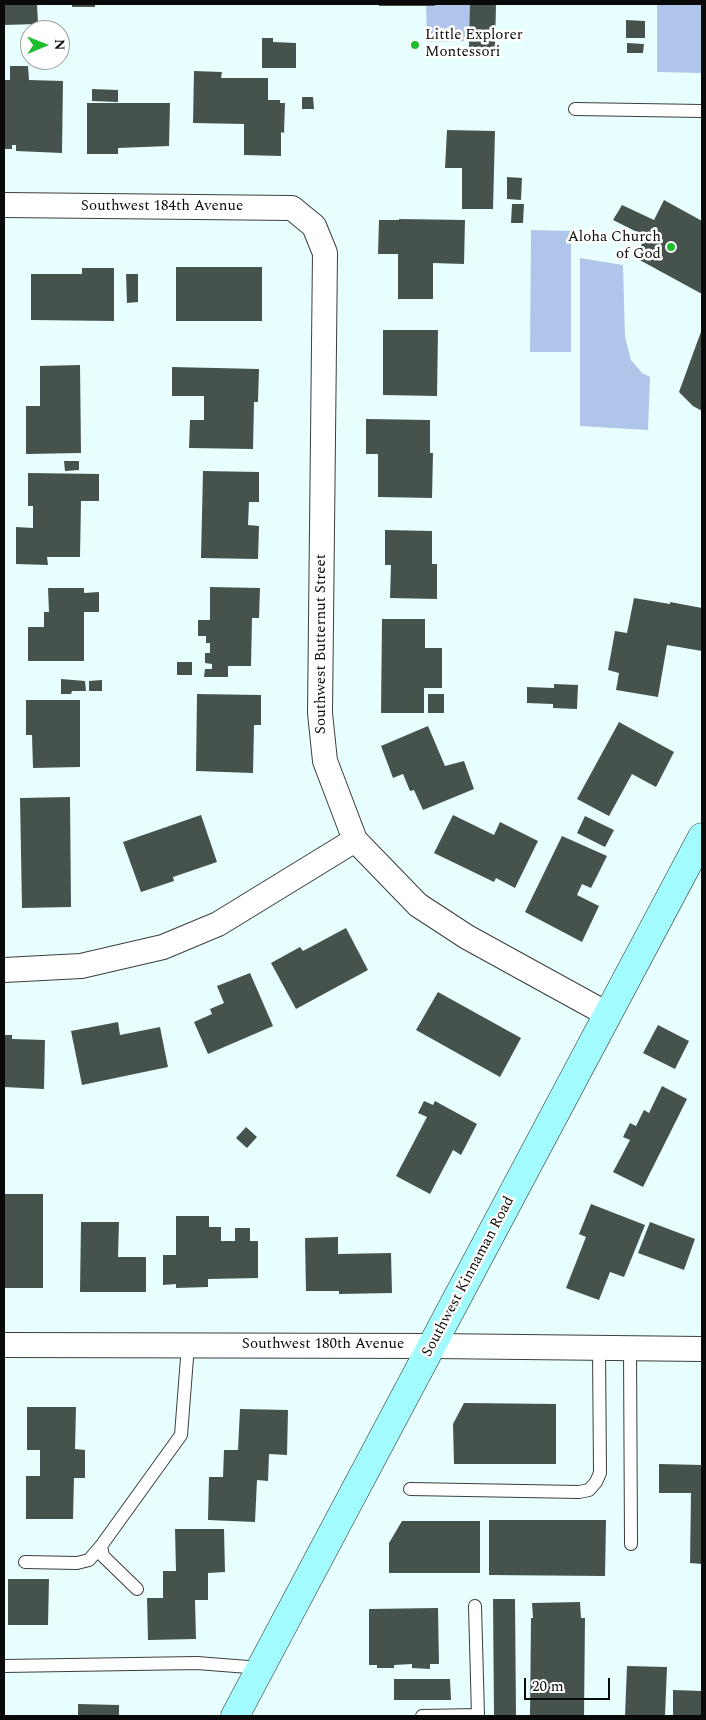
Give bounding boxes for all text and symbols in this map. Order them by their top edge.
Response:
north arrow [20,20,70,70]
place label: Little Explorer Montessori [425,27,523,62]
text: N [49,39,70,51]
marker: Little Explorer Montessori [409,39,421,51]
street label: Southwest 184th Avenue [81,198,243,216]
place label: Aloha Church of God [568,229,661,264]
marker: Aloha Church of God [665,241,677,253]
street label: Southwest Butternut Street [313,554,331,734]
street label: Southwest Kinnaman Road [419,1194,519,1360]
street label: Southwest 180th Avenue [242,1336,404,1354]
scale bar [526,1668,612,1700]
text: 20 m [532,1675,564,1698]

